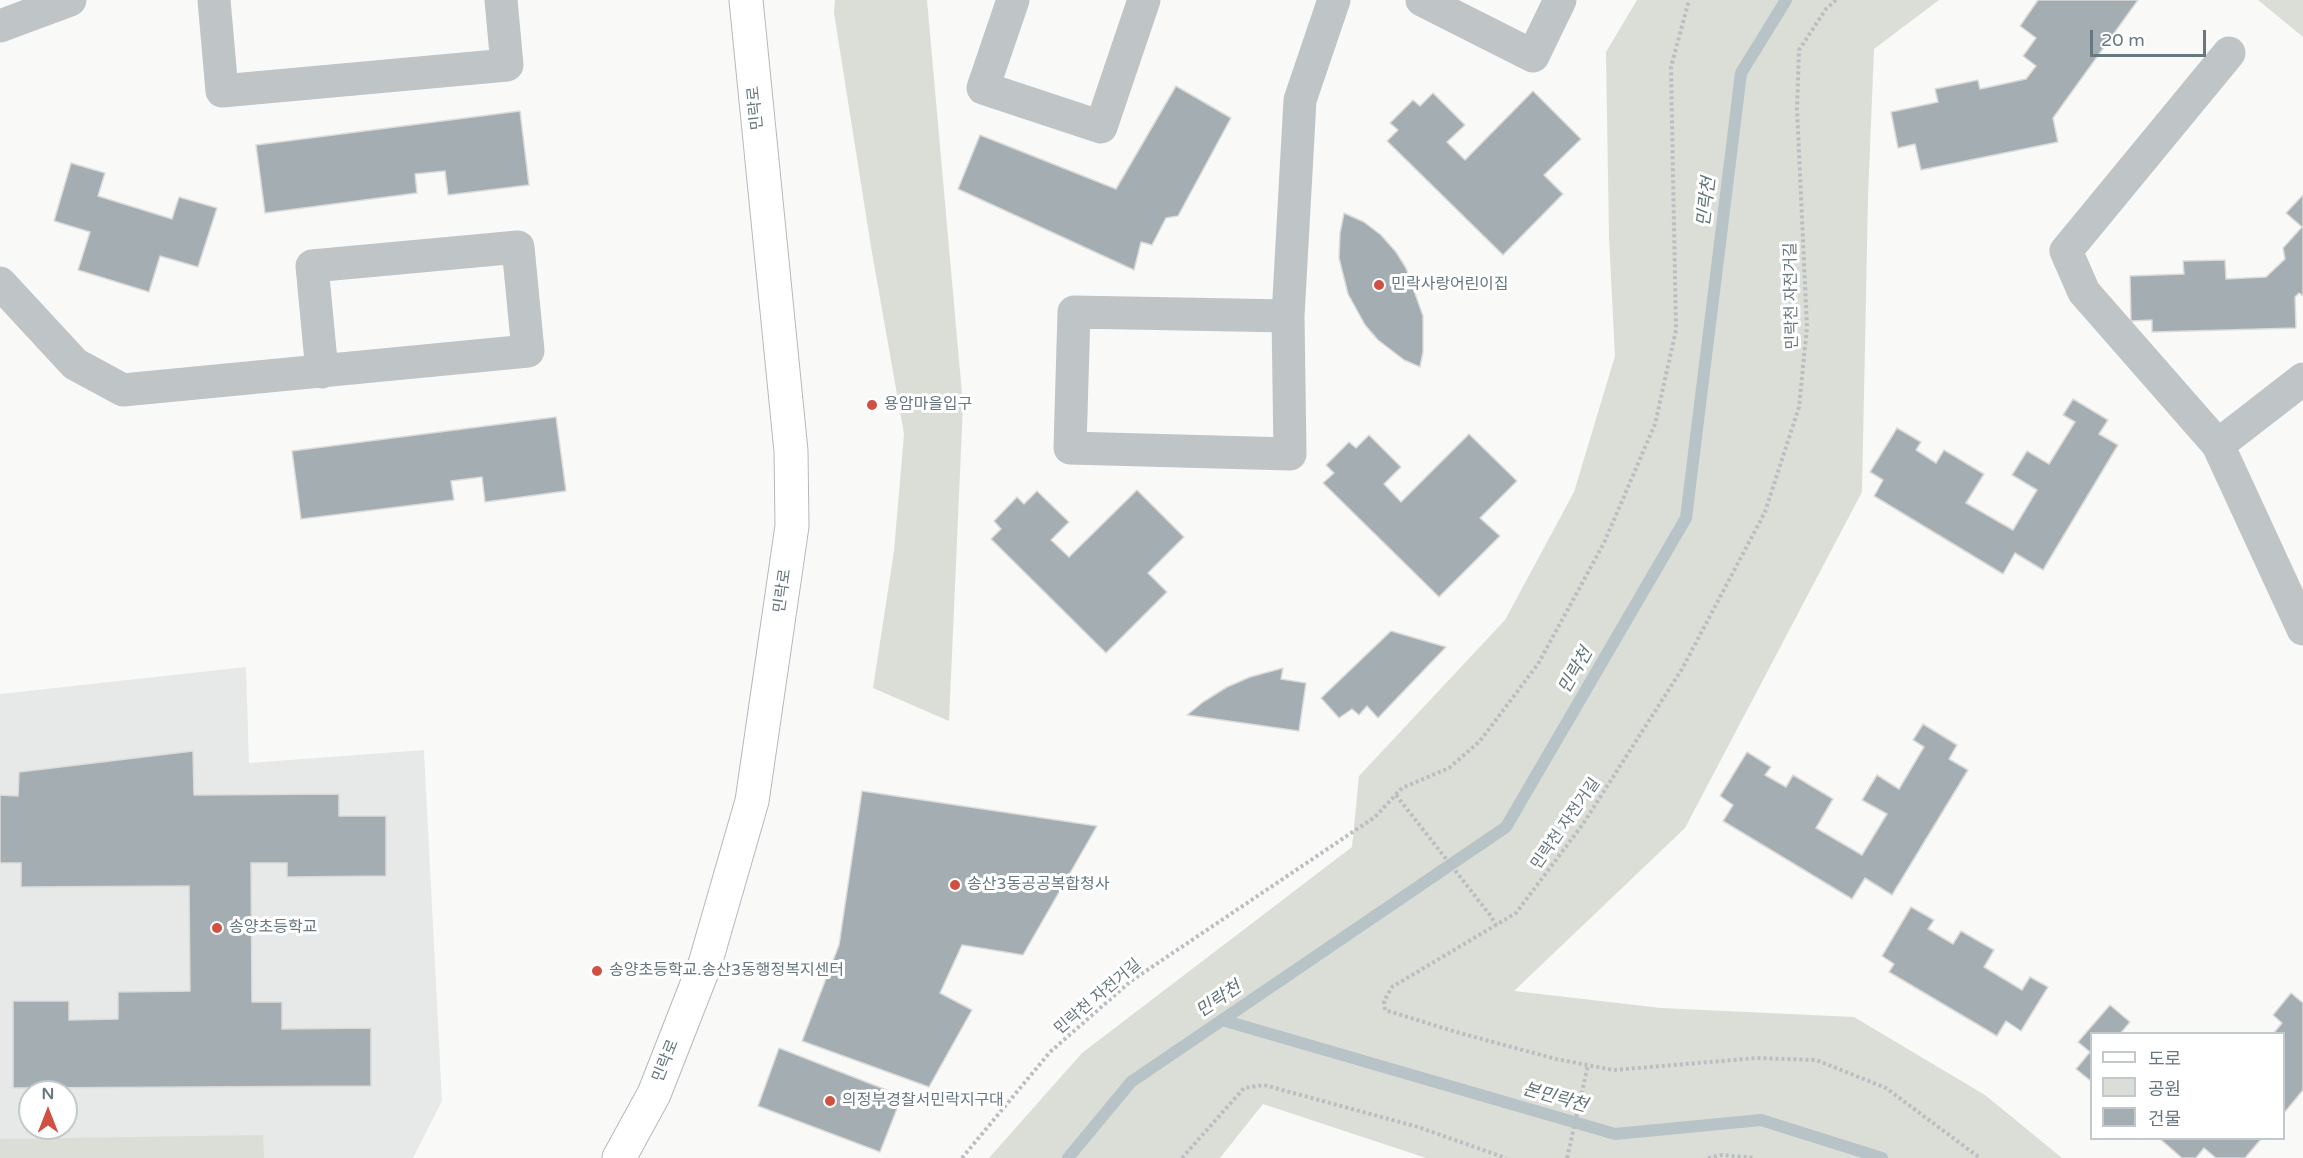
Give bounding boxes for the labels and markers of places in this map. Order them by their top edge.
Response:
place label: 민락사랑어린이집 [1391,275,1509,295]
marker: 민락사랑어린이집 [1372,278,1386,292]
place label: 용암마을입구 [884,395,972,415]
marker: 용암마을입구 [865,398,879,412]
place label: 송산3동공공복합청사 [967,875,1110,895]
marker: 송산3동공공복합청사 [948,878,962,892]
place label: 송양초등학교 [229,918,317,938]
marker: 송양초등학교 [210,921,224,935]
place label: 송양초등학교.송산3동행정복지센터 [609,961,844,981]
marker: 송양초등학교.송산3동행정복지센터 [590,964,604,978]
place label: 의정부경찰서민락지구대 [842,1091,1004,1111]
marker: 의정부경찰서민락지구대 [823,1094,837,1108]

